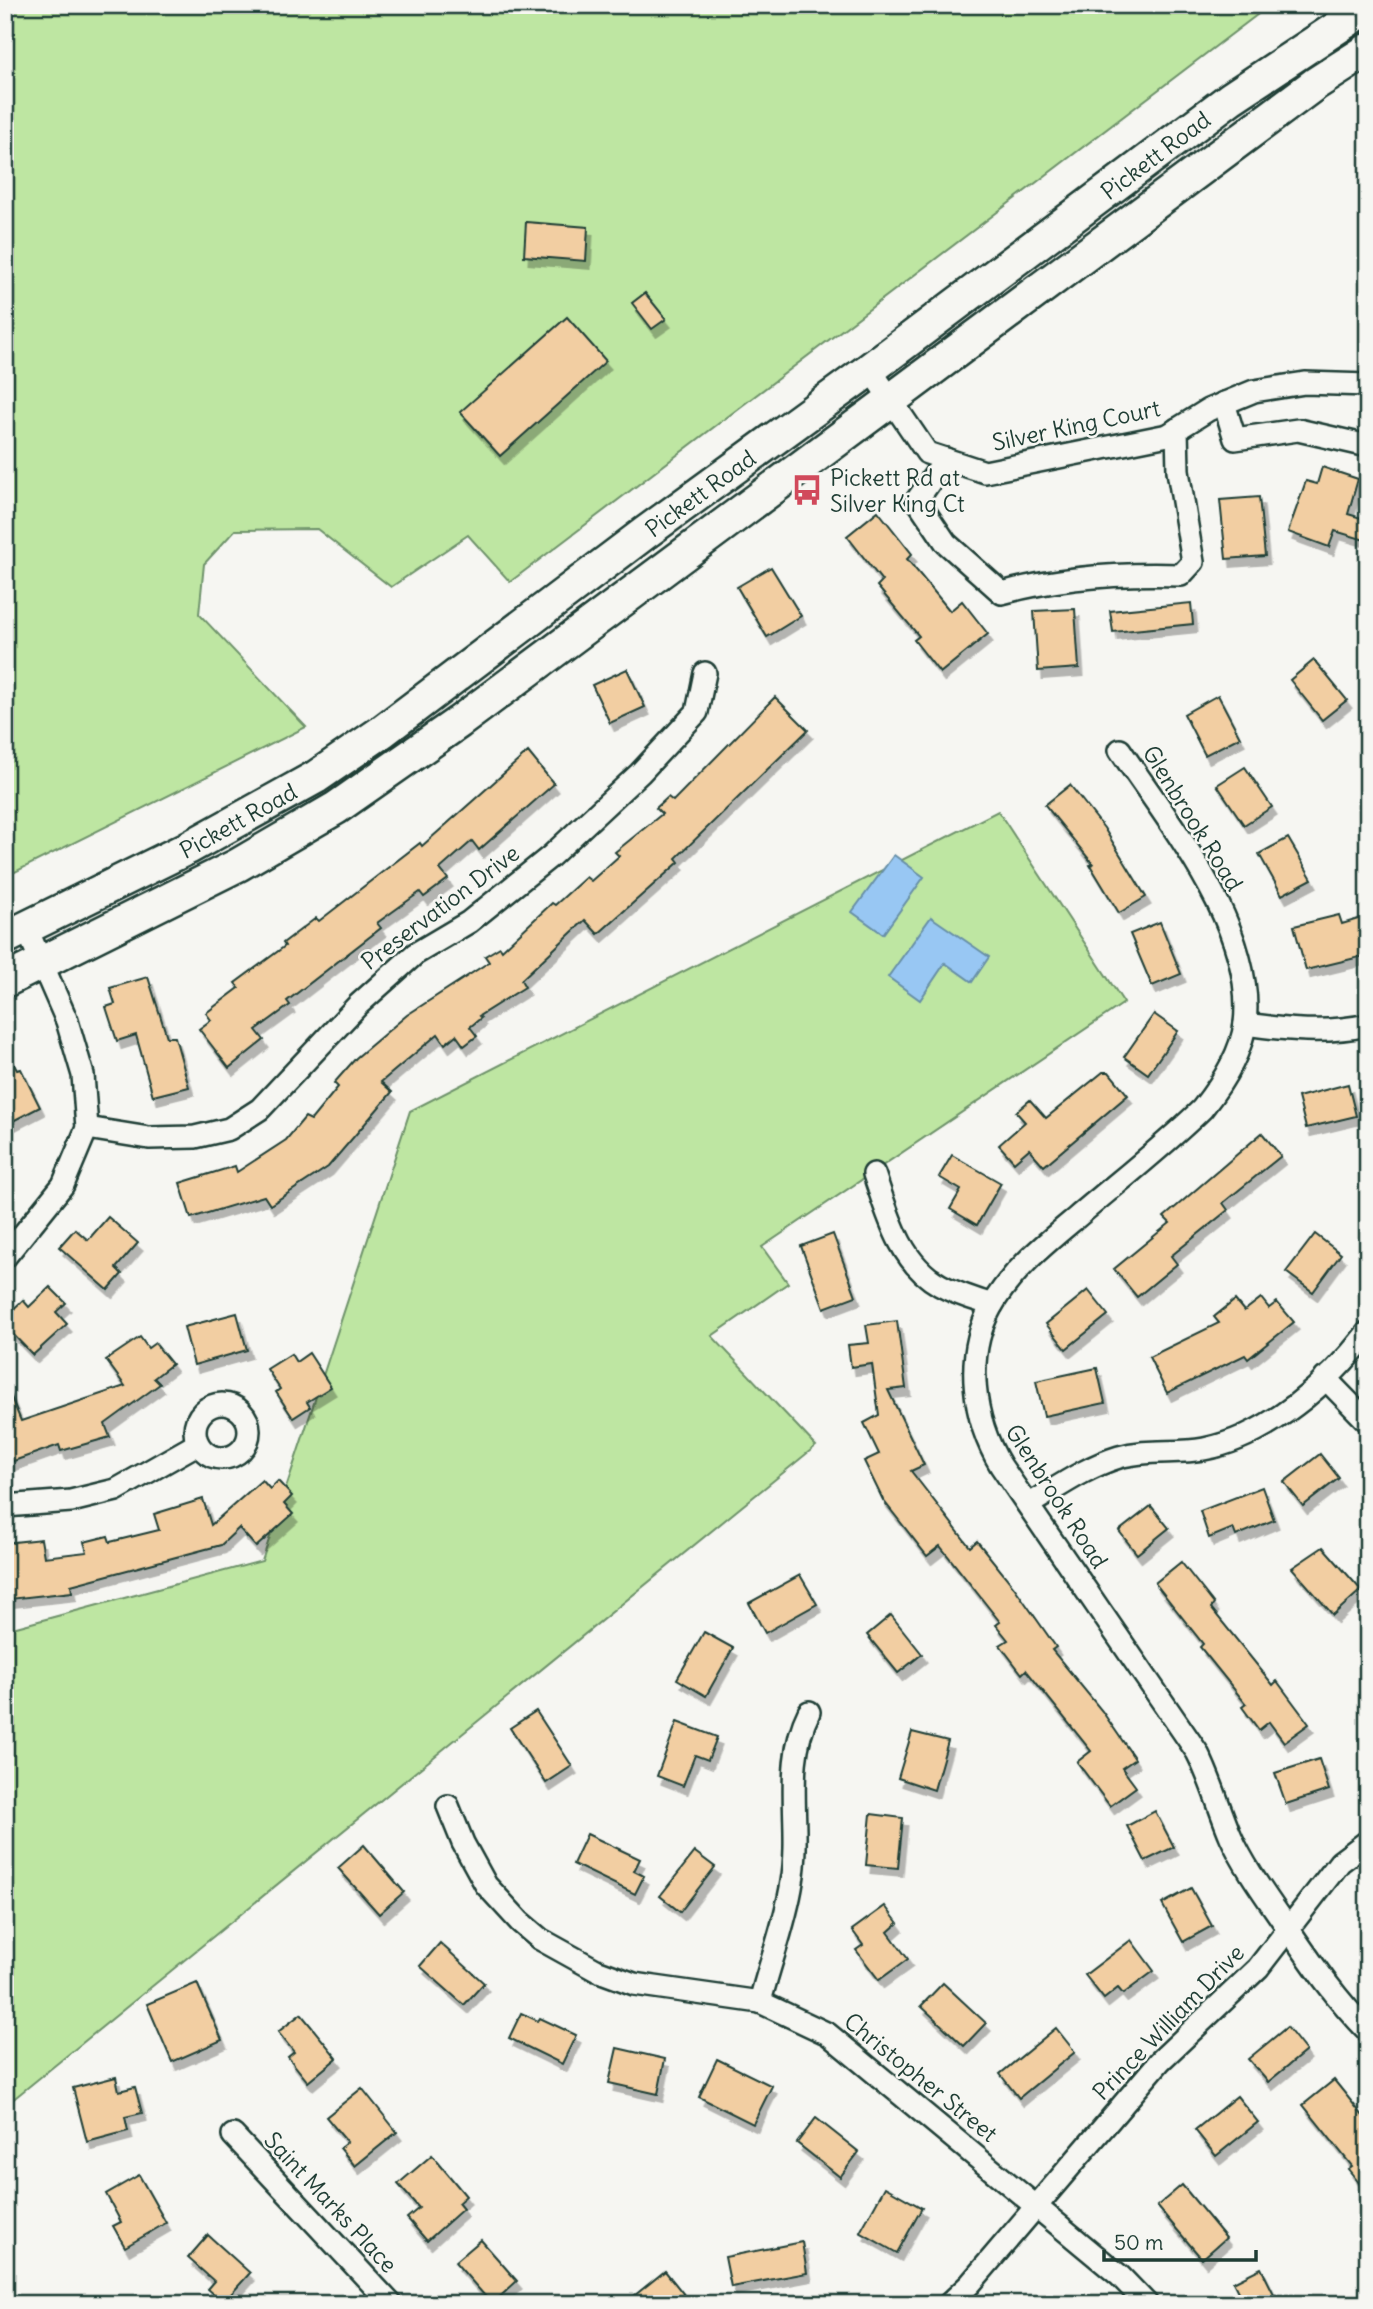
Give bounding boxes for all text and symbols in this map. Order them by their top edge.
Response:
street label: Pickett Road [1095,104,1216,205]
street label: Silver King Court [989,393,1163,457]
street label: Pickett Road [639,443,761,543]
place label: Pickett Rd at Silver King Ct [830,463,965,518]
bus stop icon: Pickett Rd at Silver King Ct [790,473,824,507]
street label: Glenbrook Road [1137,740,1249,896]
street label: Pickett Road [175,776,302,864]
street label: Preservation Drive [355,838,525,976]
street label: Glenbrook Road [1000,1418,1114,1574]
street label: Prince William Drive [1086,1938,1250,2106]
street label: Christopher Street [838,2006,1004,2148]
street label: Saint Marks Place [258,2126,404,2278]
scale bar [1104,2218,1256,2262]
text: 50 m [1114,2229,1163,2256]

